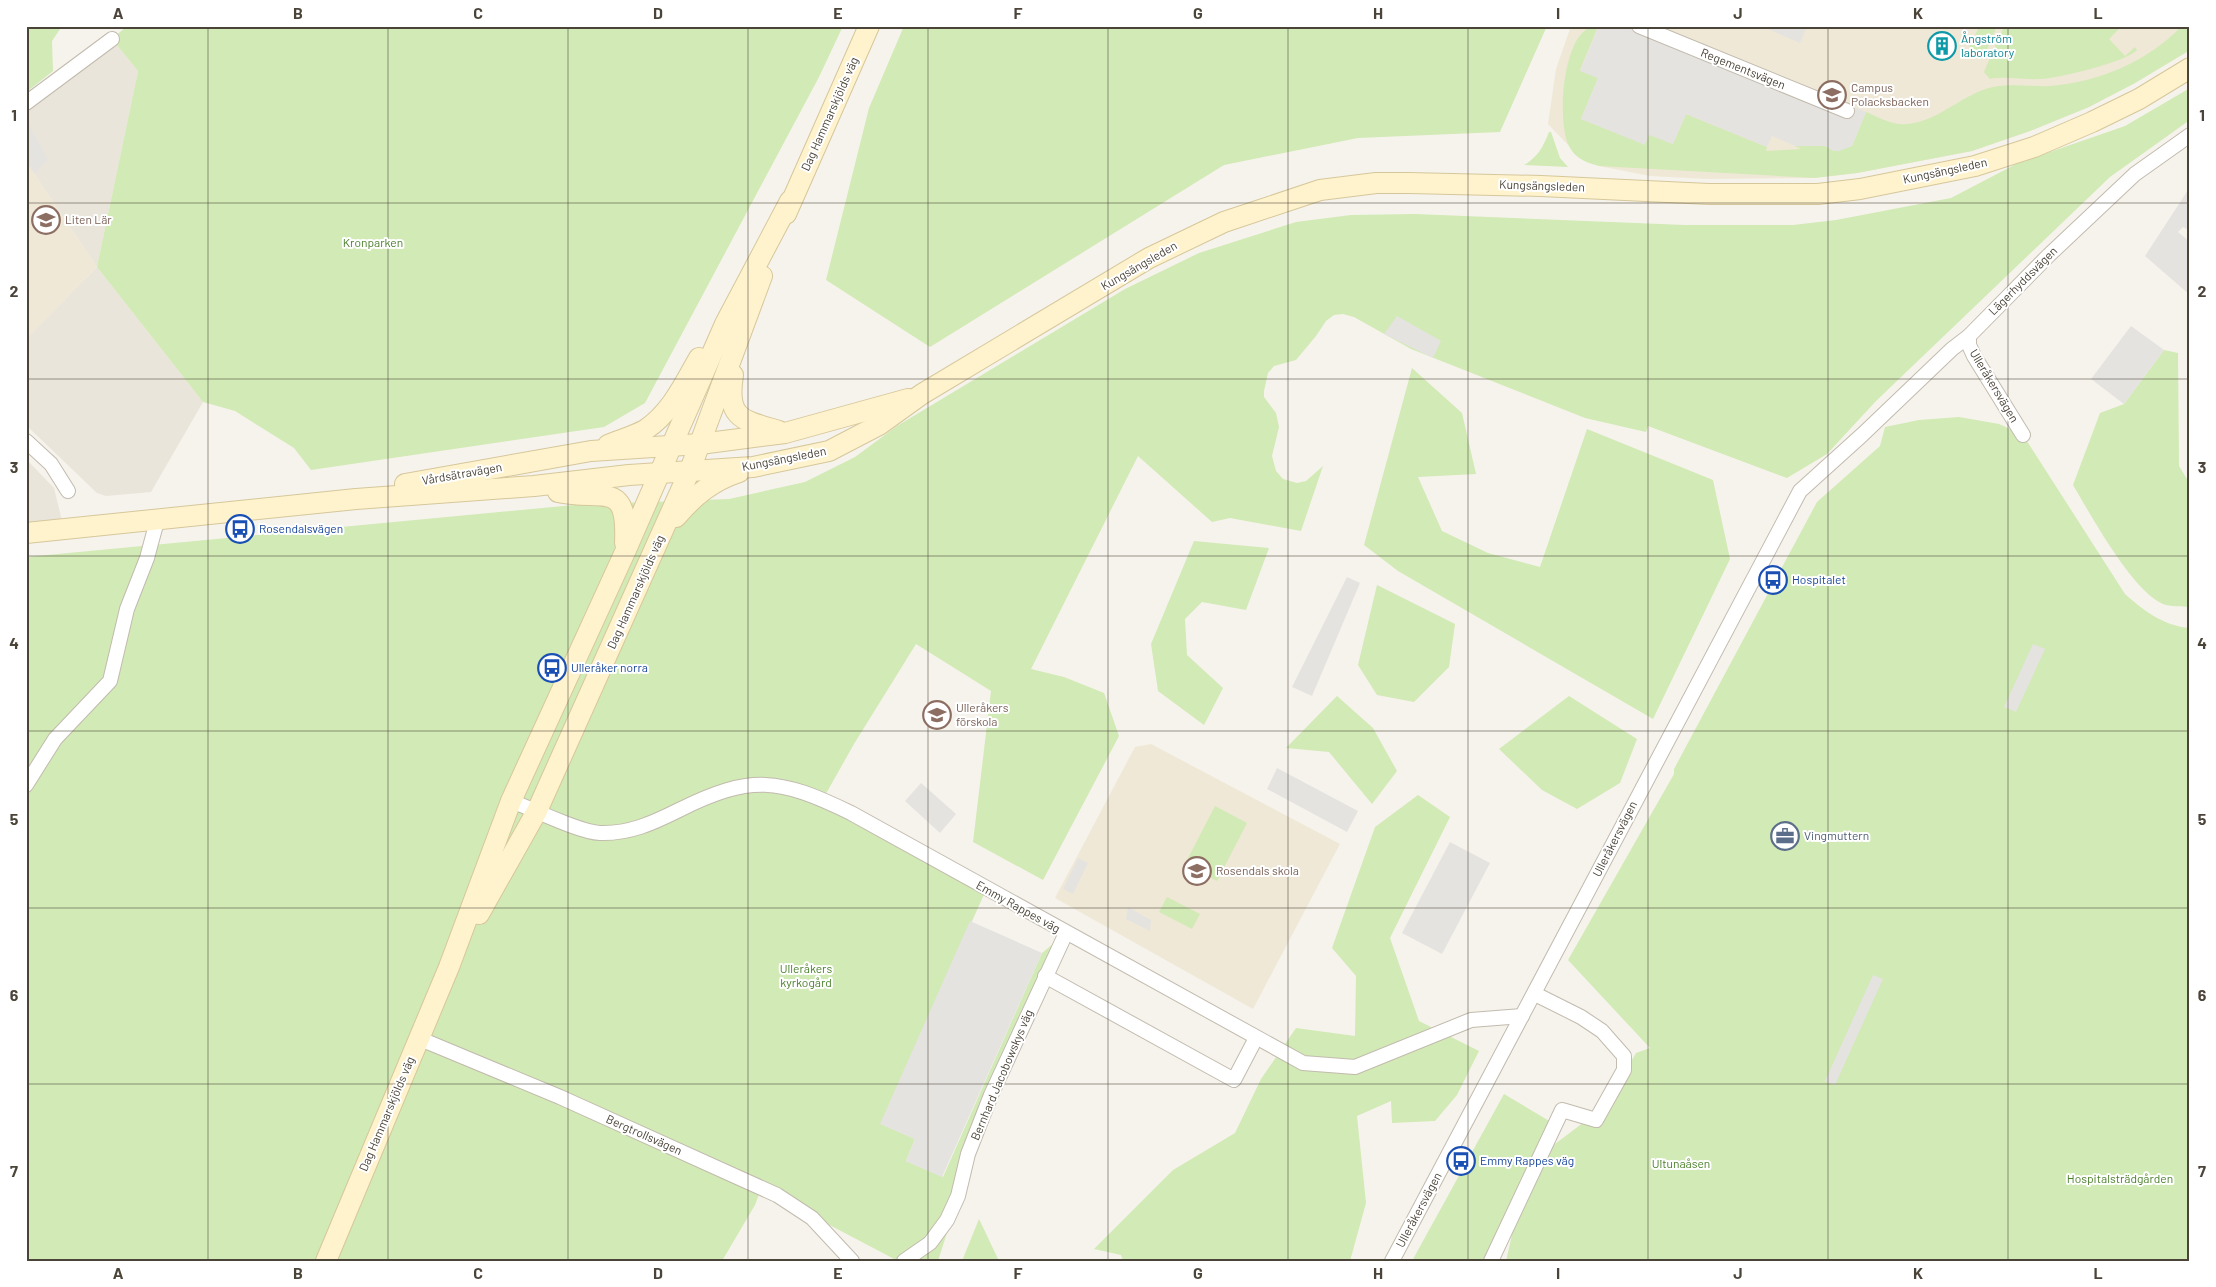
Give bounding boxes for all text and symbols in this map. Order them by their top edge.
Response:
text: A [113,3,124,22]
text: B [293,3,303,22]
text: C [473,3,483,22]
text: D [653,3,663,22]
text: E [833,3,843,22]
text: F [1014,3,1023,22]
text: G [1193,3,1203,22]
text: H [1373,3,1383,22]
text: I [1556,3,1560,22]
text: J [1733,3,1743,22]
text: K [1913,3,1923,22]
text: L [2093,3,2103,22]
building icon: Ångström laboratory [1927,31,1957,61]
place label: Ångström laboratory [1961,31,2015,59]
street label: Regementsvägen [1699,45,1788,91]
street label: Dag Hammarskjölds väg [798,54,861,173]
school or university icon: Campus Polacksbacken [1817,80,1847,110]
place label: Campus Polacksbacken [1851,80,1929,108]
text: 1 [11,105,17,124]
text: 1 [2199,105,2205,124]
street label: Kungsängsleden [1901,154,1988,186]
street label: Kungsängsleden [1499,177,1585,193]
school or university icon: Liten Lär [31,205,61,235]
place label: Liten Lär [65,212,112,226]
park label: Kronparken [343,235,403,249]
street label: Kungsängsleden [1098,238,1179,293]
street label: Lägerhyddsvägen [1985,243,2060,318]
text: 2 [10,281,19,300]
text: 2 [2198,281,2207,300]
street label: Ulleråkersvägen [1967,346,2022,425]
street label: Kungsängsleden [740,443,827,473]
text: 3 [10,457,18,476]
text: 3 [2198,457,2206,476]
street label: Vårdsätravägen [421,459,503,487]
bus stop icon: Rosendalsvägen [225,514,255,544]
place label: Rosendalsvägen [259,521,343,535]
street label: Dag Hammarskjölds väg [604,532,667,651]
bus stop icon: Hospitalet [1758,565,1788,595]
place label: Hospitalet [1792,572,1846,586]
text: 4 [9,633,19,652]
text: 4 [2197,633,2207,652]
bus stop icon: Ulleråker norra [537,653,567,683]
place label: Ulleråker norra [571,660,648,674]
school or university icon: Ulleråkers förskola [922,700,952,730]
place label: Ulleråkers förskola [956,700,1009,728]
street label: Ulleråkersvägen [1589,798,1639,879]
text: 5 [10,809,19,828]
text: 5 [2198,809,2207,828]
office icon: Vingmuttern [1770,821,1800,851]
place label: Vingmuttern [1804,828,1869,842]
school or university icon: Rosendals skola [1182,856,1212,886]
place label: Rosendals skola [1216,863,1299,877]
street label: Emmy Rappes väg [974,877,1063,935]
park label: Ulleråkers kyrkogård [780,961,832,989]
text: 6 [10,985,19,1004]
text: 6 [2198,985,2207,1004]
street label: Bernhard Jacobowskys väg [967,1007,1035,1142]
street label: Dag Hammarskjölds väg [356,1054,417,1173]
street label: Bergtrollsvägen [604,1111,685,1157]
bus stop icon: Emmy Rappes väg [1446,1146,1476,1176]
place label: Emmy Rappes väg [1480,1153,1574,1167]
park label: Ultunaåsen [1652,1156,1710,1170]
text: 7 [10,1161,18,1180]
text: 7 [2198,1161,2206,1180]
street label: Ulleråkersvägen [1392,1170,1444,1249]
park label: Hospitalsträdgården [2067,1171,2173,1185]
text: A [113,1263,124,1282]
text: B [293,1263,303,1282]
text: C [473,1263,483,1282]
text: D [653,1263,663,1282]
text: E [833,1263,843,1282]
text: F [1014,1263,1023,1282]
text: G [1193,1263,1203,1282]
text: H [1373,1263,1383,1282]
text: I [1556,1263,1560,1282]
text: J [1733,1263,1743,1282]
text: K [1913,1263,1923,1282]
text: L [2093,1263,2103,1282]

